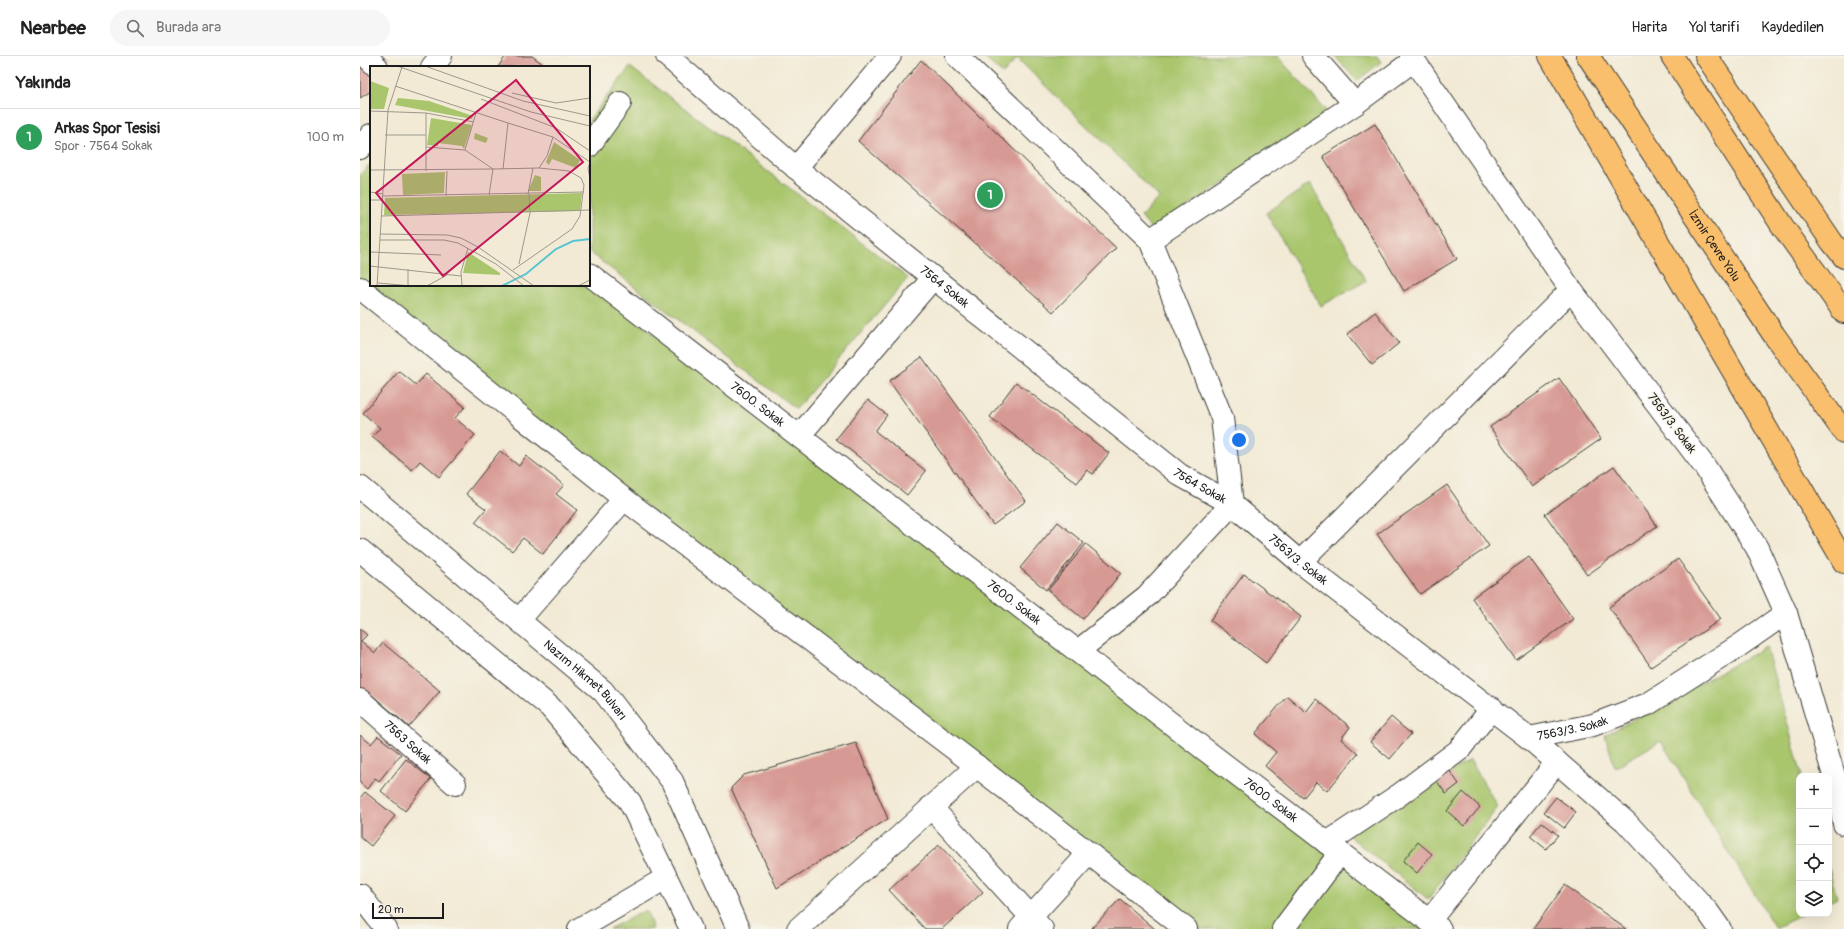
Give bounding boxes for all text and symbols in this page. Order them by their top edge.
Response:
search box [110,10,390,46]
text: Nearbee [20,16,86,40]
icon: search [124,17,146,39]
text: Burada ara [156,18,221,37]
text: Harita [1631,19,1667,36]
text: Yol tarifi [1689,19,1739,36]
text: Kaydedilen [1761,19,1824,36]
inset map [370,66,590,286]
text: Yakında [16,72,71,93]
text: Arkas Spor Tesisi [54,119,160,138]
text: 1 [26,129,32,145]
text: 100 m [307,129,344,145]
text: Spor · 7564 Sokak [54,138,152,154]
pin: 1 [977,180,1003,210]
street label: İzmir Çevre Yolu [1685,207,1743,285]
street label: 7564 Sokak [917,263,972,311]
street label: 7600. Sokak [727,379,787,430]
street label: 7563/3. Sokak [1644,390,1699,456]
your location [1229,430,1249,450]
street label: 7564 Sokak [1170,465,1229,507]
street label: 7563/3. Sokak [1265,531,1330,589]
street label: 7600. Sokak [984,577,1044,628]
street label: Nazım Hikmet Bulvarı [540,637,630,723]
street label: 7563/3. Sokak [1536,713,1610,744]
street label: 7563 Sokak [381,718,434,768]
map controls [1796,773,1832,917]
button: + [1796,773,1832,809]
street label: 7600. Sokak [1240,775,1300,826]
button: − [1796,809,1832,845]
button: locate [1796,845,1832,881]
button: layers [1796,881,1832,917]
scale bar [372,901,444,920]
text: 20 m [378,903,404,916]

